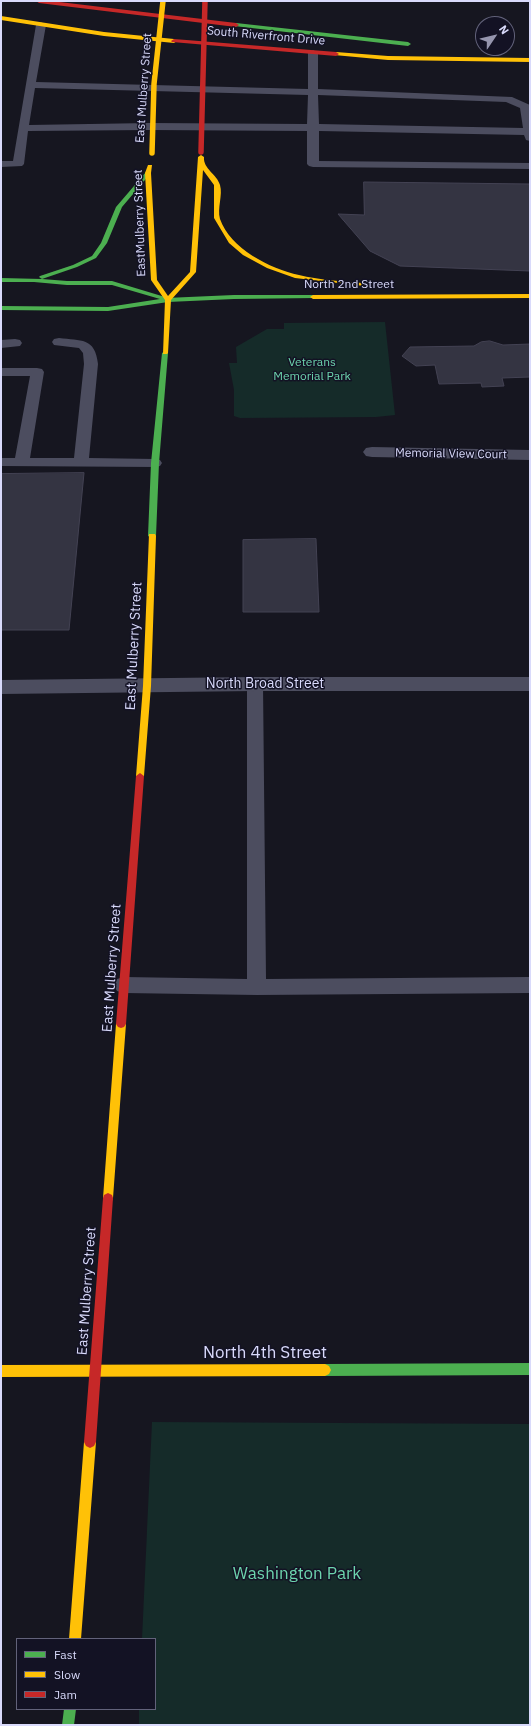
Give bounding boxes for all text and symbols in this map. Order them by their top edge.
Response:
north arrow [475,16,515,56]
text: N [496,22,512,37]
street label: South Riverfront Drive [206,24,326,48]
street label: East Mulberry Street [133,33,155,143]
street label: EastMulberry Street [131,169,149,277]
street label: North 2nd Street [304,278,394,292]
park label: Veterans Memorial Park [273,356,351,384]
street label: Memorial View Court [395,446,507,462]
street label: East Mulberry Street [122,581,146,711]
street label: North Broad Street [206,676,324,692]
street label: East Mulberry Street [99,903,125,1033]
street label: East Mulberry Street [74,1226,100,1356]
street label: North 4th Street [203,1343,327,1363]
park label: Washington Park [233,1564,361,1584]
legend [16,1638,156,1710]
text: Fast [54,1647,77,1662]
text: Slow [54,1667,80,1682]
text: Jam [54,1687,77,1702]

